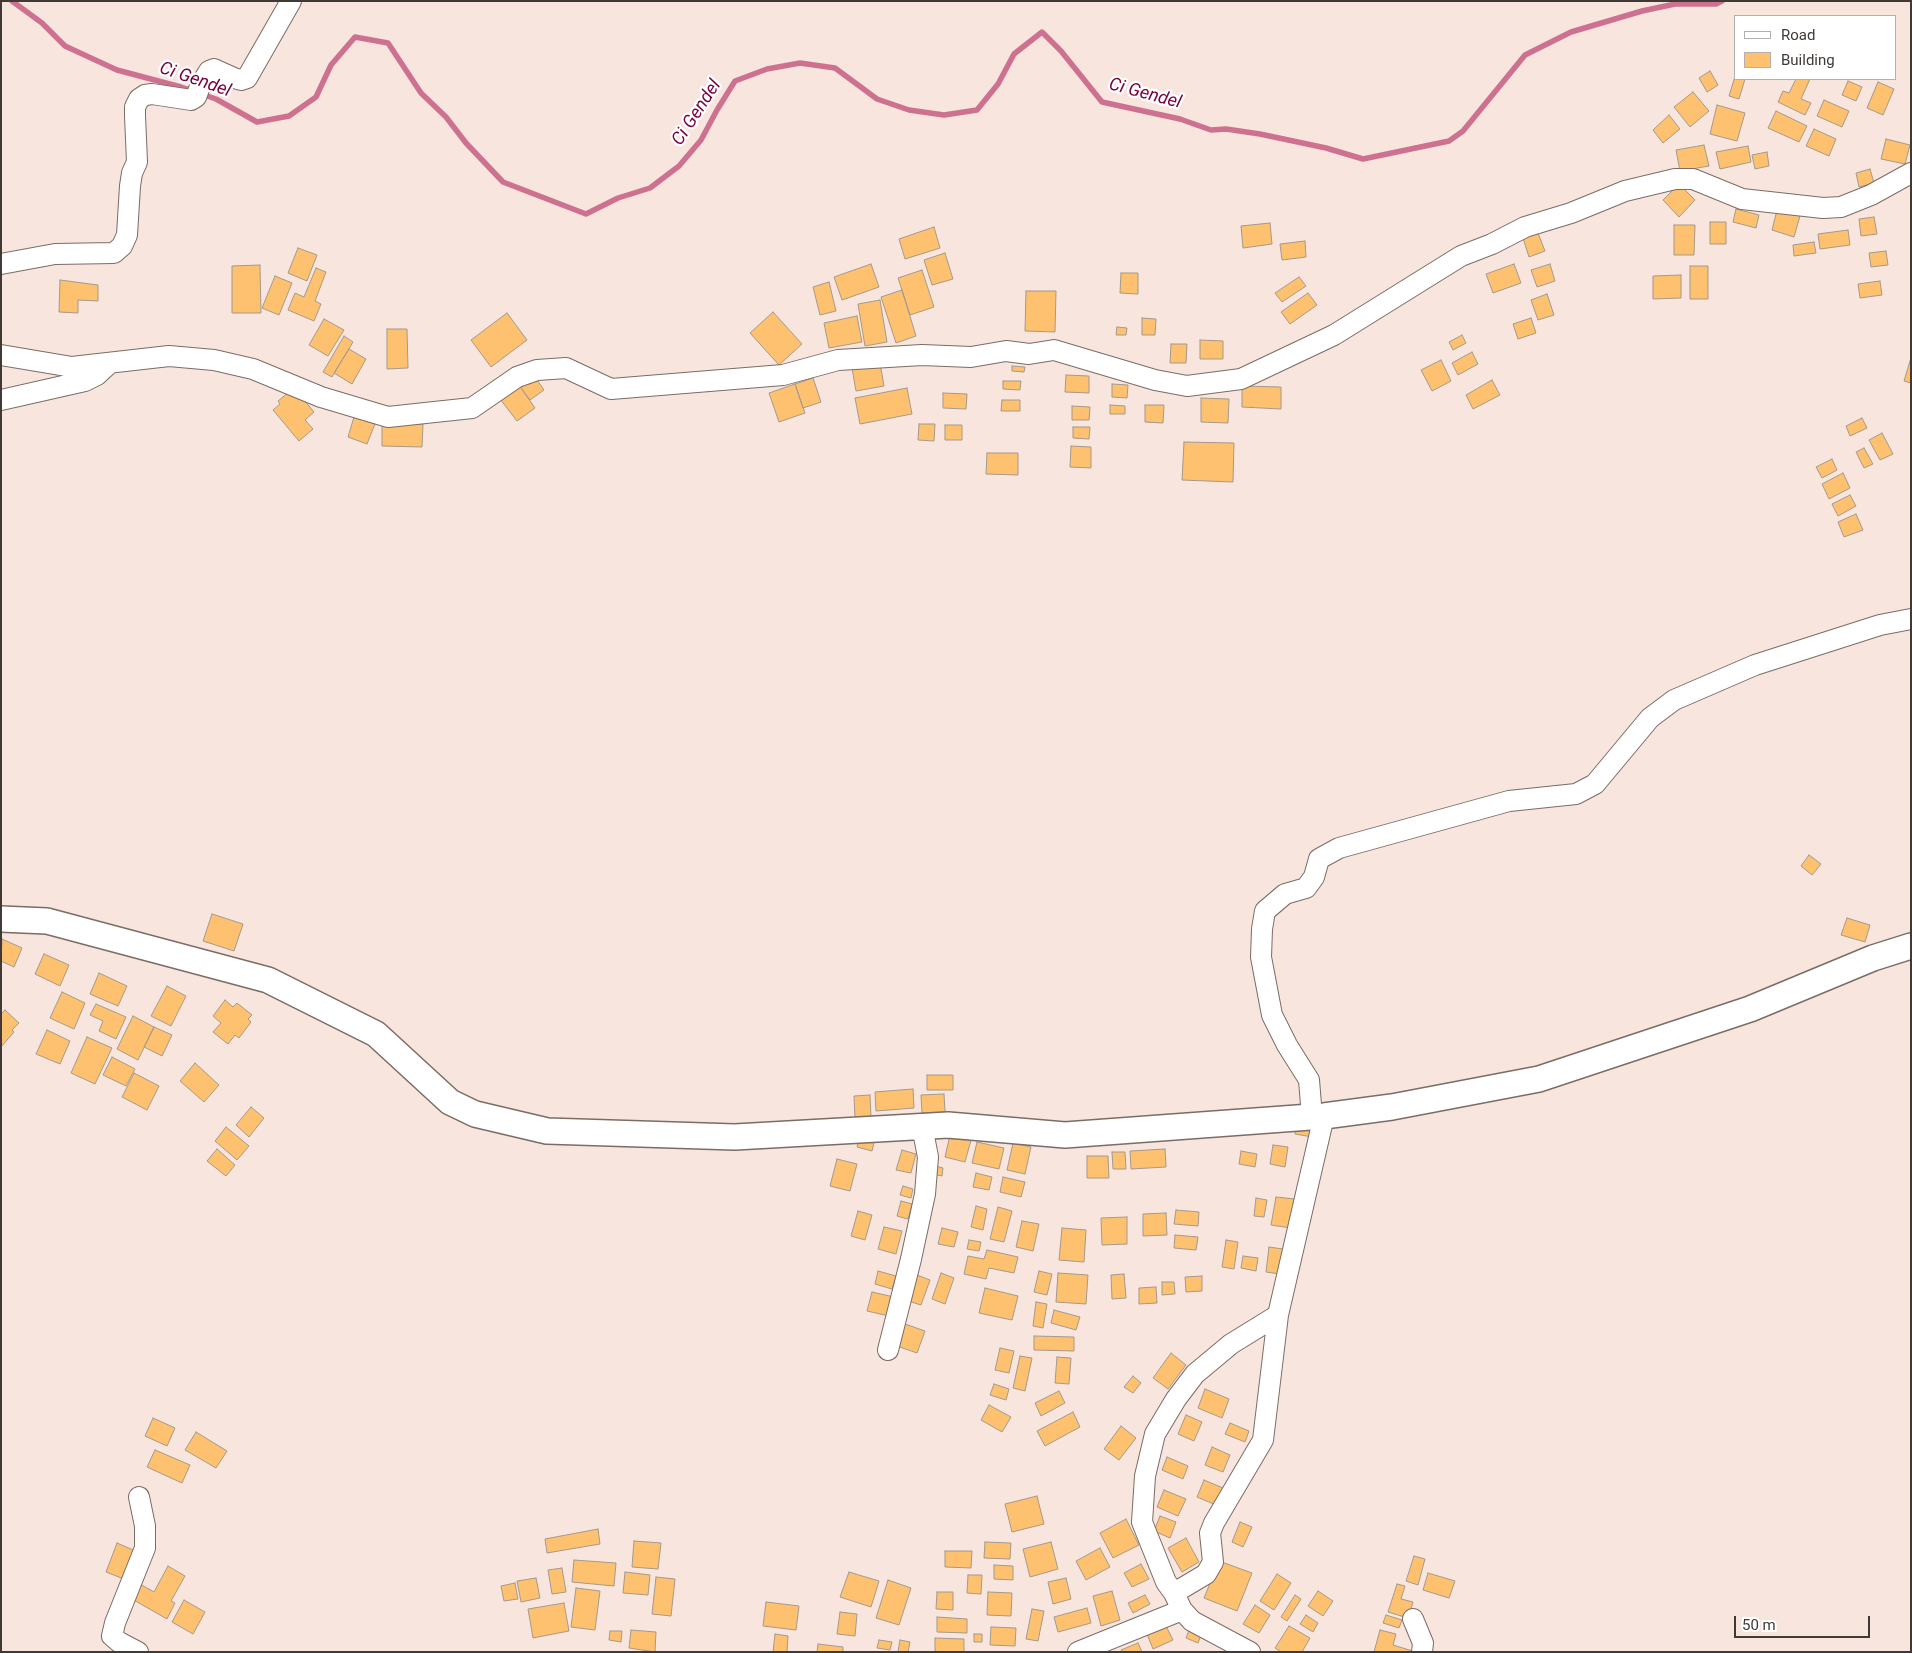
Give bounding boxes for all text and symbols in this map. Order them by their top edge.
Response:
legend [1734,15,1897,80]
text: Road [1781,26,1815,44]
text: Building [1781,51,1835,69]
water label: Ci Gendel [156,58,234,102]
water label: Ci Gendel [1106,74,1184,114]
water label: Ci Gendel [668,76,726,150]
scale bar [1737,1606,1873,1638]
text: 50 m [1742,1616,1776,1634]

